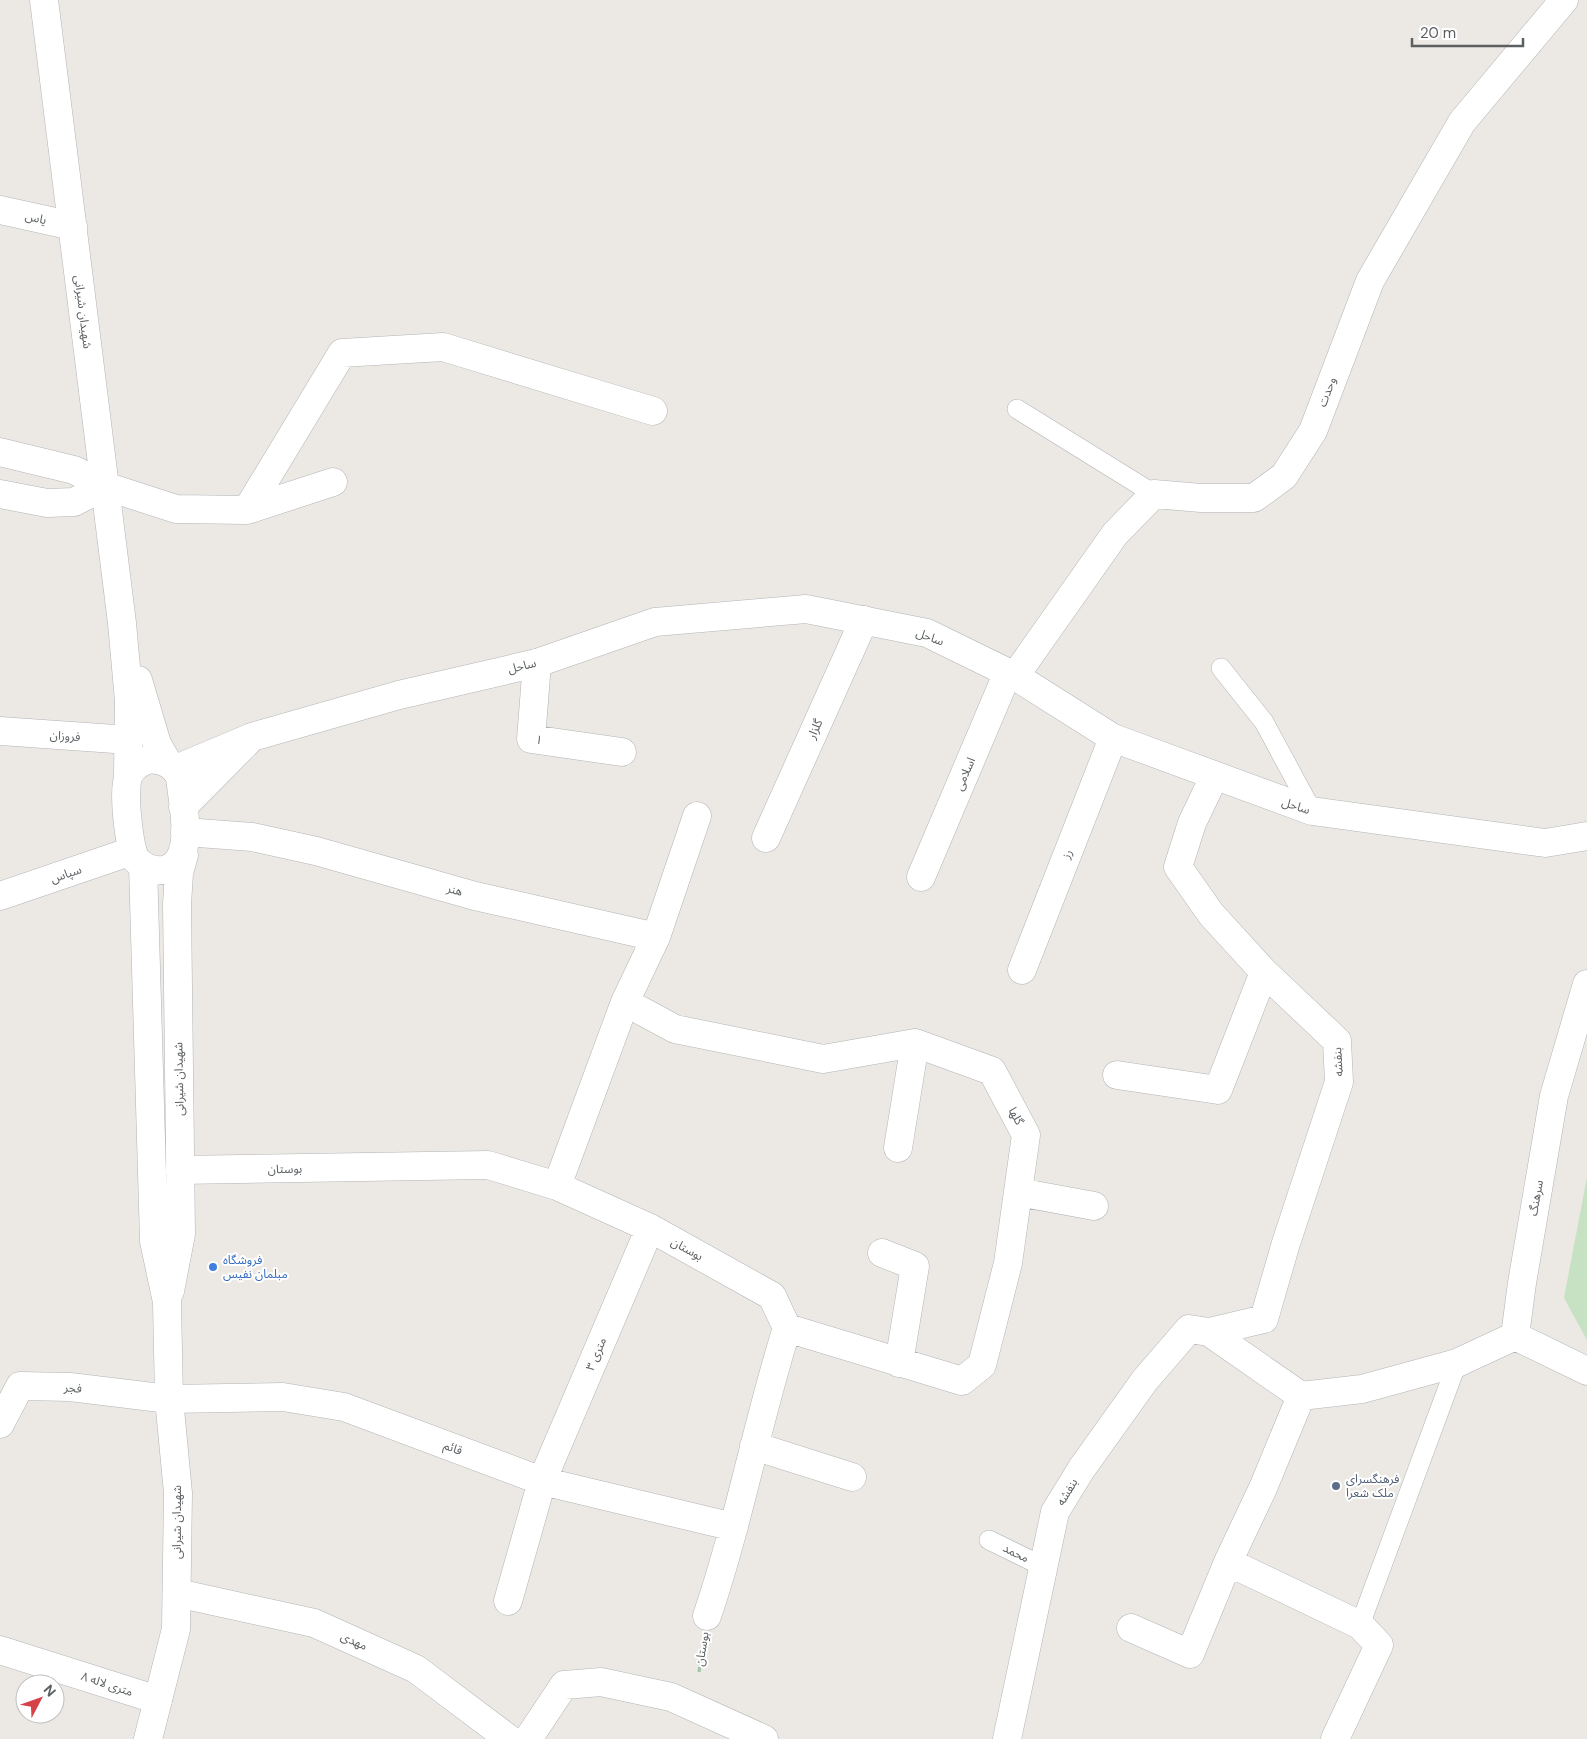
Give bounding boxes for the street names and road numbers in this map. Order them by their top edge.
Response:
street label: یاس [24,208,48,228]
street label: شهیدان شیرانی [71,274,95,350]
street label: وحدت [1314,375,1340,409]
street label: ساحل [914,625,946,649]
street label: ساحل [506,655,538,677]
street label: گلزار [803,716,827,742]
street label: فروزان [49,727,81,745]
street label: ۱ [534,731,544,749]
street label: اسلامی [951,755,979,793]
street label: ساحل [1280,794,1312,818]
street label: رز [1058,847,1076,862]
street label: سپاس [48,861,84,887]
street label: هنر [444,880,465,900]
street label: شهیدان شیرانی [170,1042,188,1116]
street label: بنفشه [1329,1047,1347,1077]
street label: گلها [1005,1104,1028,1129]
street label: بوستان [268,1161,302,1177]
street label: سرهنگ [1525,1179,1547,1217]
street label: بوستان [668,1234,706,1264]
street label: ۳ متری [582,1335,610,1373]
street label: فجر [62,1379,83,1397]
street label: قائم [441,1437,465,1460]
street label: بنفشه [1053,1475,1081,1509]
street label: شهیدان شیرانی [169,1485,185,1559]
street label: محمد [1000,1540,1032,1566]
street label: مهدی [338,1628,370,1654]
street label: بوستان [691,1631,713,1667]
street label: ۸ متری لاله [79,1668,135,1700]

